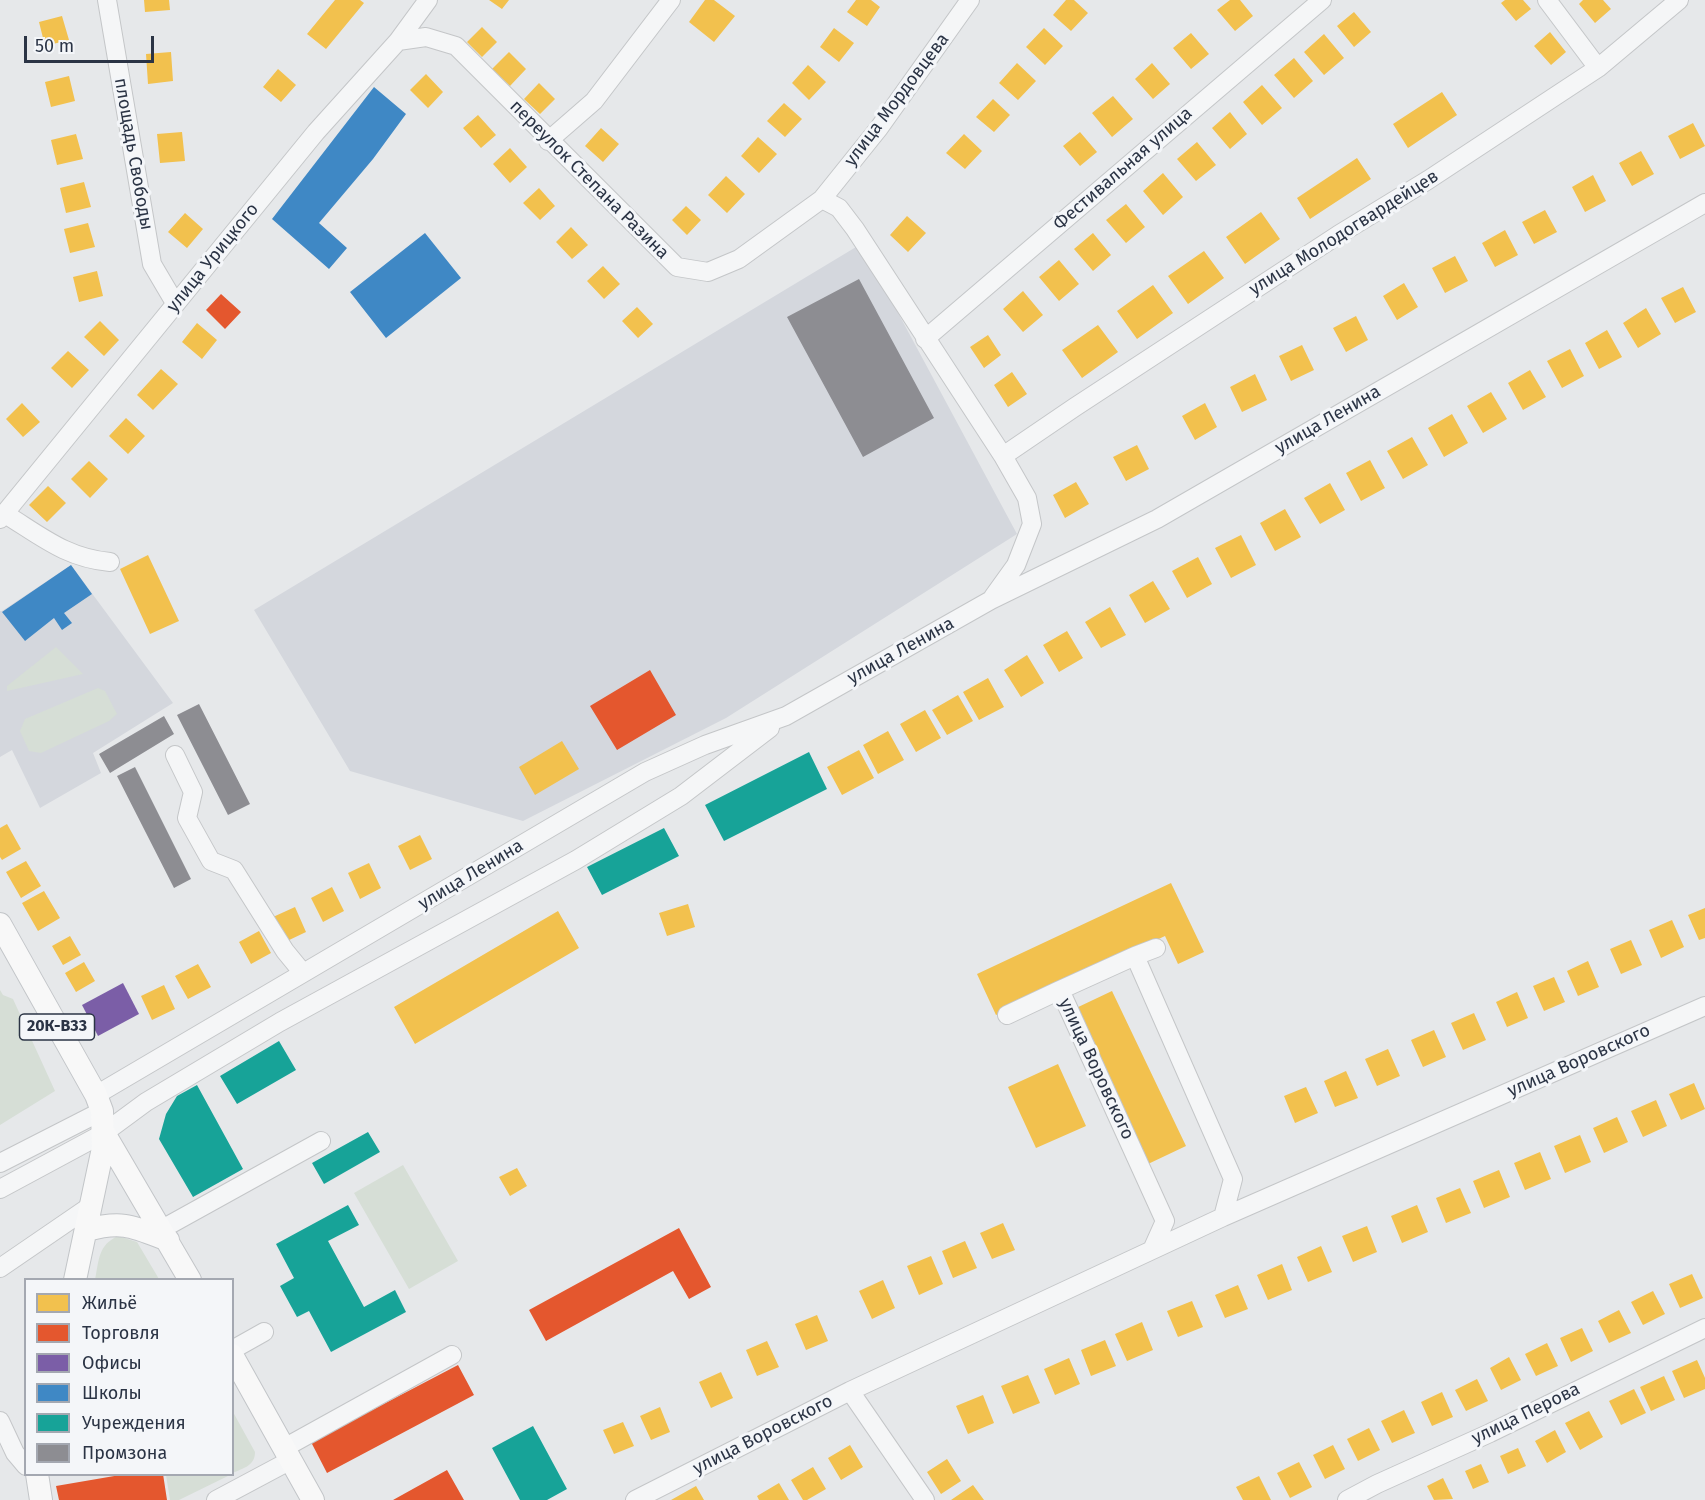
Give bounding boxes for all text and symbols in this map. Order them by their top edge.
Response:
scale bar [27,24,158,62]
street label: улица Мордовцева [840,29,954,171]
text: 50 m [35,35,74,57]
street label: площадь Свободы [109,76,157,232]
street label: переулок Степана Разина [505,96,673,264]
street label: Фестивальная улица [1049,103,1197,235]
street label: улица Молодогвардейцев [1245,166,1443,300]
street label: улица Урицкого [162,199,264,317]
street label: улица Ленина [1271,381,1385,459]
street label: улица Ленина [844,613,958,689]
street label: улица Ленина [415,835,527,915]
street label: улица Воровского [1054,995,1138,1143]
road number: 20К-В33 [20,1014,94,1040]
street label: улица Воровского [1504,1020,1654,1102]
legend [24,1278,234,1476]
text: Жильё [82,1292,137,1314]
text: Торговля [82,1322,160,1344]
text: Офисы [82,1352,142,1374]
street label: улица Перова [1468,1378,1584,1450]
text: Школы [82,1382,142,1404]
street label: улица Воровского [690,1390,836,1480]
text: Учреждения [82,1412,186,1434]
text: Промзона [82,1442,167,1464]

